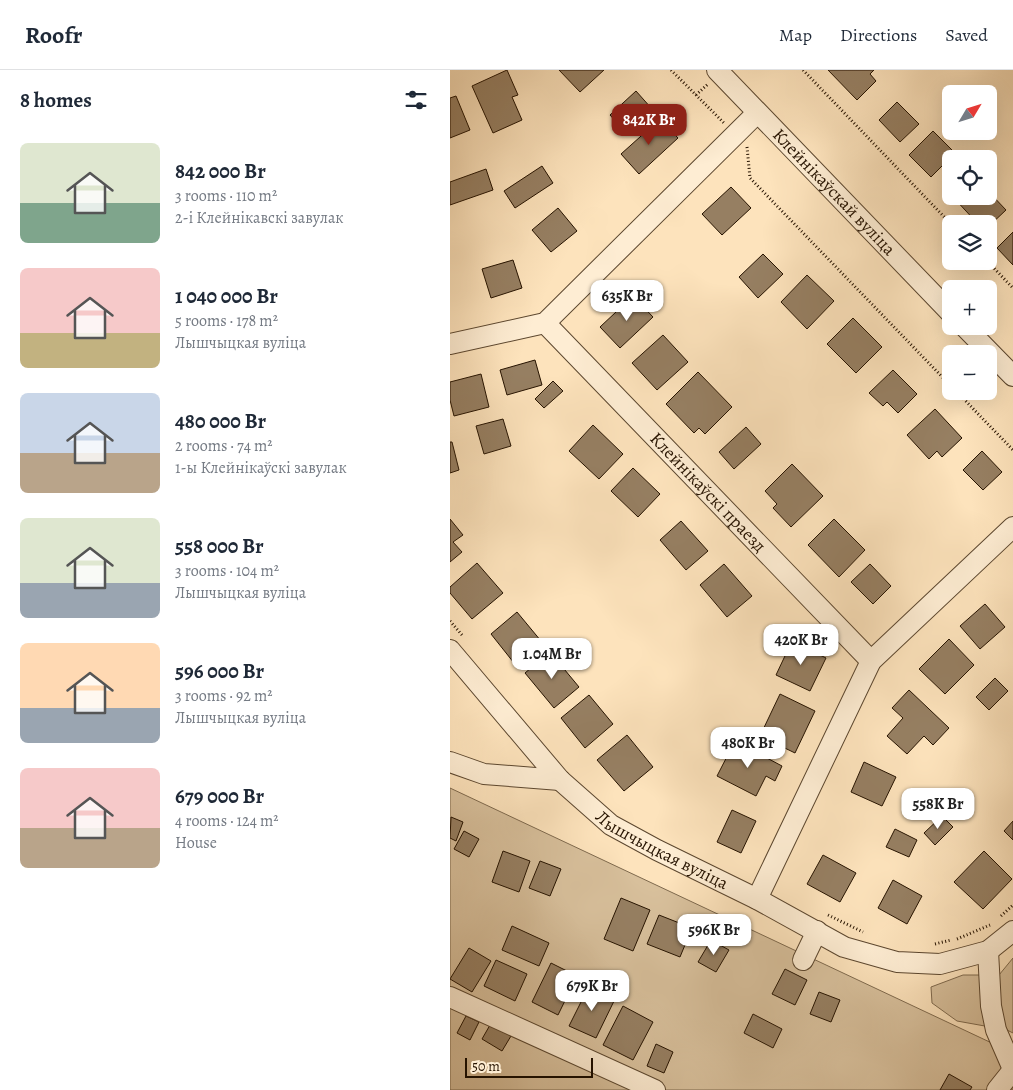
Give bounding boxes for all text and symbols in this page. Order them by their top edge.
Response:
text: Roofr [25,19,82,51]
text: Map [779,23,812,47]
text: Directions [840,23,917,47]
text: Saved [945,23,988,47]
north arrow [942,85,998,140]
map controls [942,85,997,400]
text: 8 homes [20,86,92,114]
icon: filters [402,86,430,114]
pin: 842K Br [603,104,695,146]
text: 842K Br [623,109,675,131]
street label: Клейнікаўскай вуліца [767,123,902,261]
button: locate [942,150,997,205]
text: 842 000 Br [175,157,266,185]
icon: home [60,163,120,223]
text: 3 rooms · 110 m² [175,185,277,207]
text: 2-і Клейнікавскі завулак [175,207,344,229]
button: layers [942,215,997,270]
pin: 635K Br [581,280,673,322]
button: + [942,280,997,335]
text: 1 040 000 Br [175,282,278,310]
text: 635K Br [601,285,653,307]
icon: home [60,288,120,348]
text: 5 rooms · 178 m² [175,310,278,332]
text: Лышчыцкая вуліца [175,332,306,354]
button: − [942,345,997,400]
text: 480 000 Br [175,407,266,435]
icon: home [60,413,120,473]
street label: Клейнікаўскі праезд [645,427,772,558]
text: 2 rooms · 74 m² [175,435,273,457]
text: 1-ы Клейнікаўскі завулак [175,457,347,479]
text: 558 000 Br [175,532,264,560]
icon: home [60,538,120,598]
text: 3 rooms · 104 m² [175,560,279,582]
text: Лышчыцкая вуліца [175,582,306,604]
pin: 420K Br [755,624,847,666]
text: 420K Br [774,629,828,651]
pin: 1.04M Br [500,638,604,680]
text: 1.04M Br [523,643,581,665]
text: 596 000 Br [175,657,264,685]
icon: home [60,663,120,723]
text: 3 rooms · 92 m² [175,685,273,707]
text: Лышчыцкая вуліца [175,707,306,729]
pin: 480K Br [702,726,794,769]
text: 480K Br [721,732,775,754]
text: 679 000 Br [175,782,264,810]
icon: home [60,788,120,848]
pin: 558K Br [892,788,984,830]
text: 558K Br [912,793,964,815]
street label: Лышчыцкая вуліца [590,805,733,895]
text: 4 rooms · 124 m² [175,810,279,832]
text: House [175,832,217,854]
pin: 596K Br [668,914,760,956]
text: 596K Br [688,919,740,941]
pin: 679K Br [546,970,638,1012]
text: 679K Br [566,975,618,997]
scale bar [465,1055,592,1078]
text: 50 m [472,1057,500,1076]

